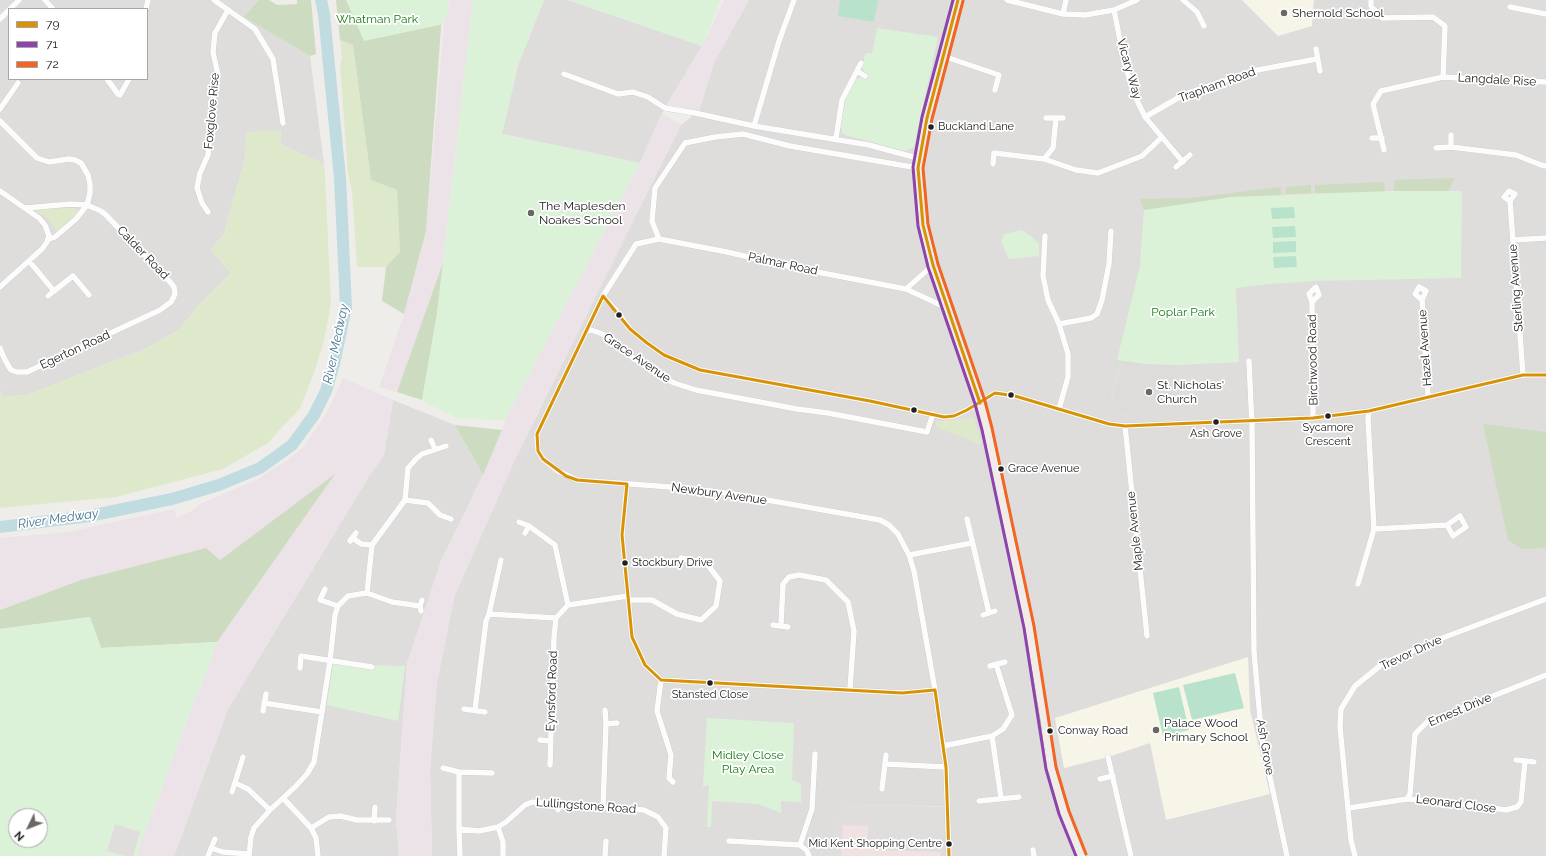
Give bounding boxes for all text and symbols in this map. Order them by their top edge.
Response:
place label: Shernold School [1292,6,1384,20]
legend [8,8,148,80]
marker: Shernold School [1279,8,1289,18]
park label: Whatman Park [336,12,418,26]
text: 79 [46,17,59,31]
text: 71 [46,37,58,51]
street label: Vicary Way [1113,37,1145,101]
text: 72 [46,57,59,71]
street label: Trapham Road [1177,64,1257,106]
street label: Langdale Rise [1457,71,1537,89]
street label: Foxglove Rise [201,72,223,150]
place label: Buckland Lane [938,120,1014,134]
marker: Buckland Lane [926,122,936,132]
place label: The Maplesden Noakes School [539,199,625,227]
marker: The Maplesden Noakes School [526,208,536,218]
street label: Calder Road [114,223,172,283]
street label: Sterling Avenue [1506,244,1526,332]
street label: Palmar Road [747,250,819,278]
water label: River Medway [320,303,352,385]
park label: Poplar Park [1151,305,1215,319]
street label: Hazel Avenue [1415,309,1435,387]
unlabelled marker [614,310,624,320]
street label: Birchwood Road [1305,314,1321,406]
street label: Egerton Road [38,327,112,373]
street label: Grace Avenue [601,330,673,386]
place label: St. Nicholas' Church [1157,378,1224,406]
marker: St. Nicholas' Church [1144,387,1154,397]
unlabelled marker [1006,390,1016,400]
unlabelled marker [909,405,919,415]
marker: Sycamore Crescent [1323,411,1333,421]
marker: Ash Grove [1211,417,1221,427]
place label: Sycamore Crescent [1302,421,1354,447]
place label: Ash Grove [1190,427,1242,441]
place label: Grace Avenue [1008,462,1080,476]
marker: Grace Avenue [996,464,1006,474]
street label: Newbury Avenue [670,480,768,508]
street label: Maple Avenue [1124,491,1146,571]
water label: River Medway [17,506,99,532]
place label: Stockbury Drive [632,556,713,570]
marker: Stockbury Drive [620,558,630,568]
street label: Trevor Drive [1378,632,1444,674]
street label: Eynsford Road [543,650,561,732]
marker: Stansted Close [705,678,715,688]
place label: Stansted Close [672,688,748,702]
street label: Ernest Drive [1426,690,1494,730]
place label: Palace Wood Primary School [1164,716,1248,744]
street label: Ash Grove [1253,718,1277,776]
place label: Conway Road [1058,724,1128,738]
marker: Palace Wood Primary School [1151,725,1161,735]
marker: Conway Road [1045,726,1055,736]
park label: Midley Close Play Area [712,748,784,776]
street label: Leonard Close [1415,792,1497,816]
street label: Lullingstone Road [535,795,637,817]
north arrow [8,808,48,848]
text: N [12,828,27,843]
place label: Mid Kent Shopping Centre [808,837,942,851]
marker: Mid Kent Shopping Centre [944,839,954,849]

